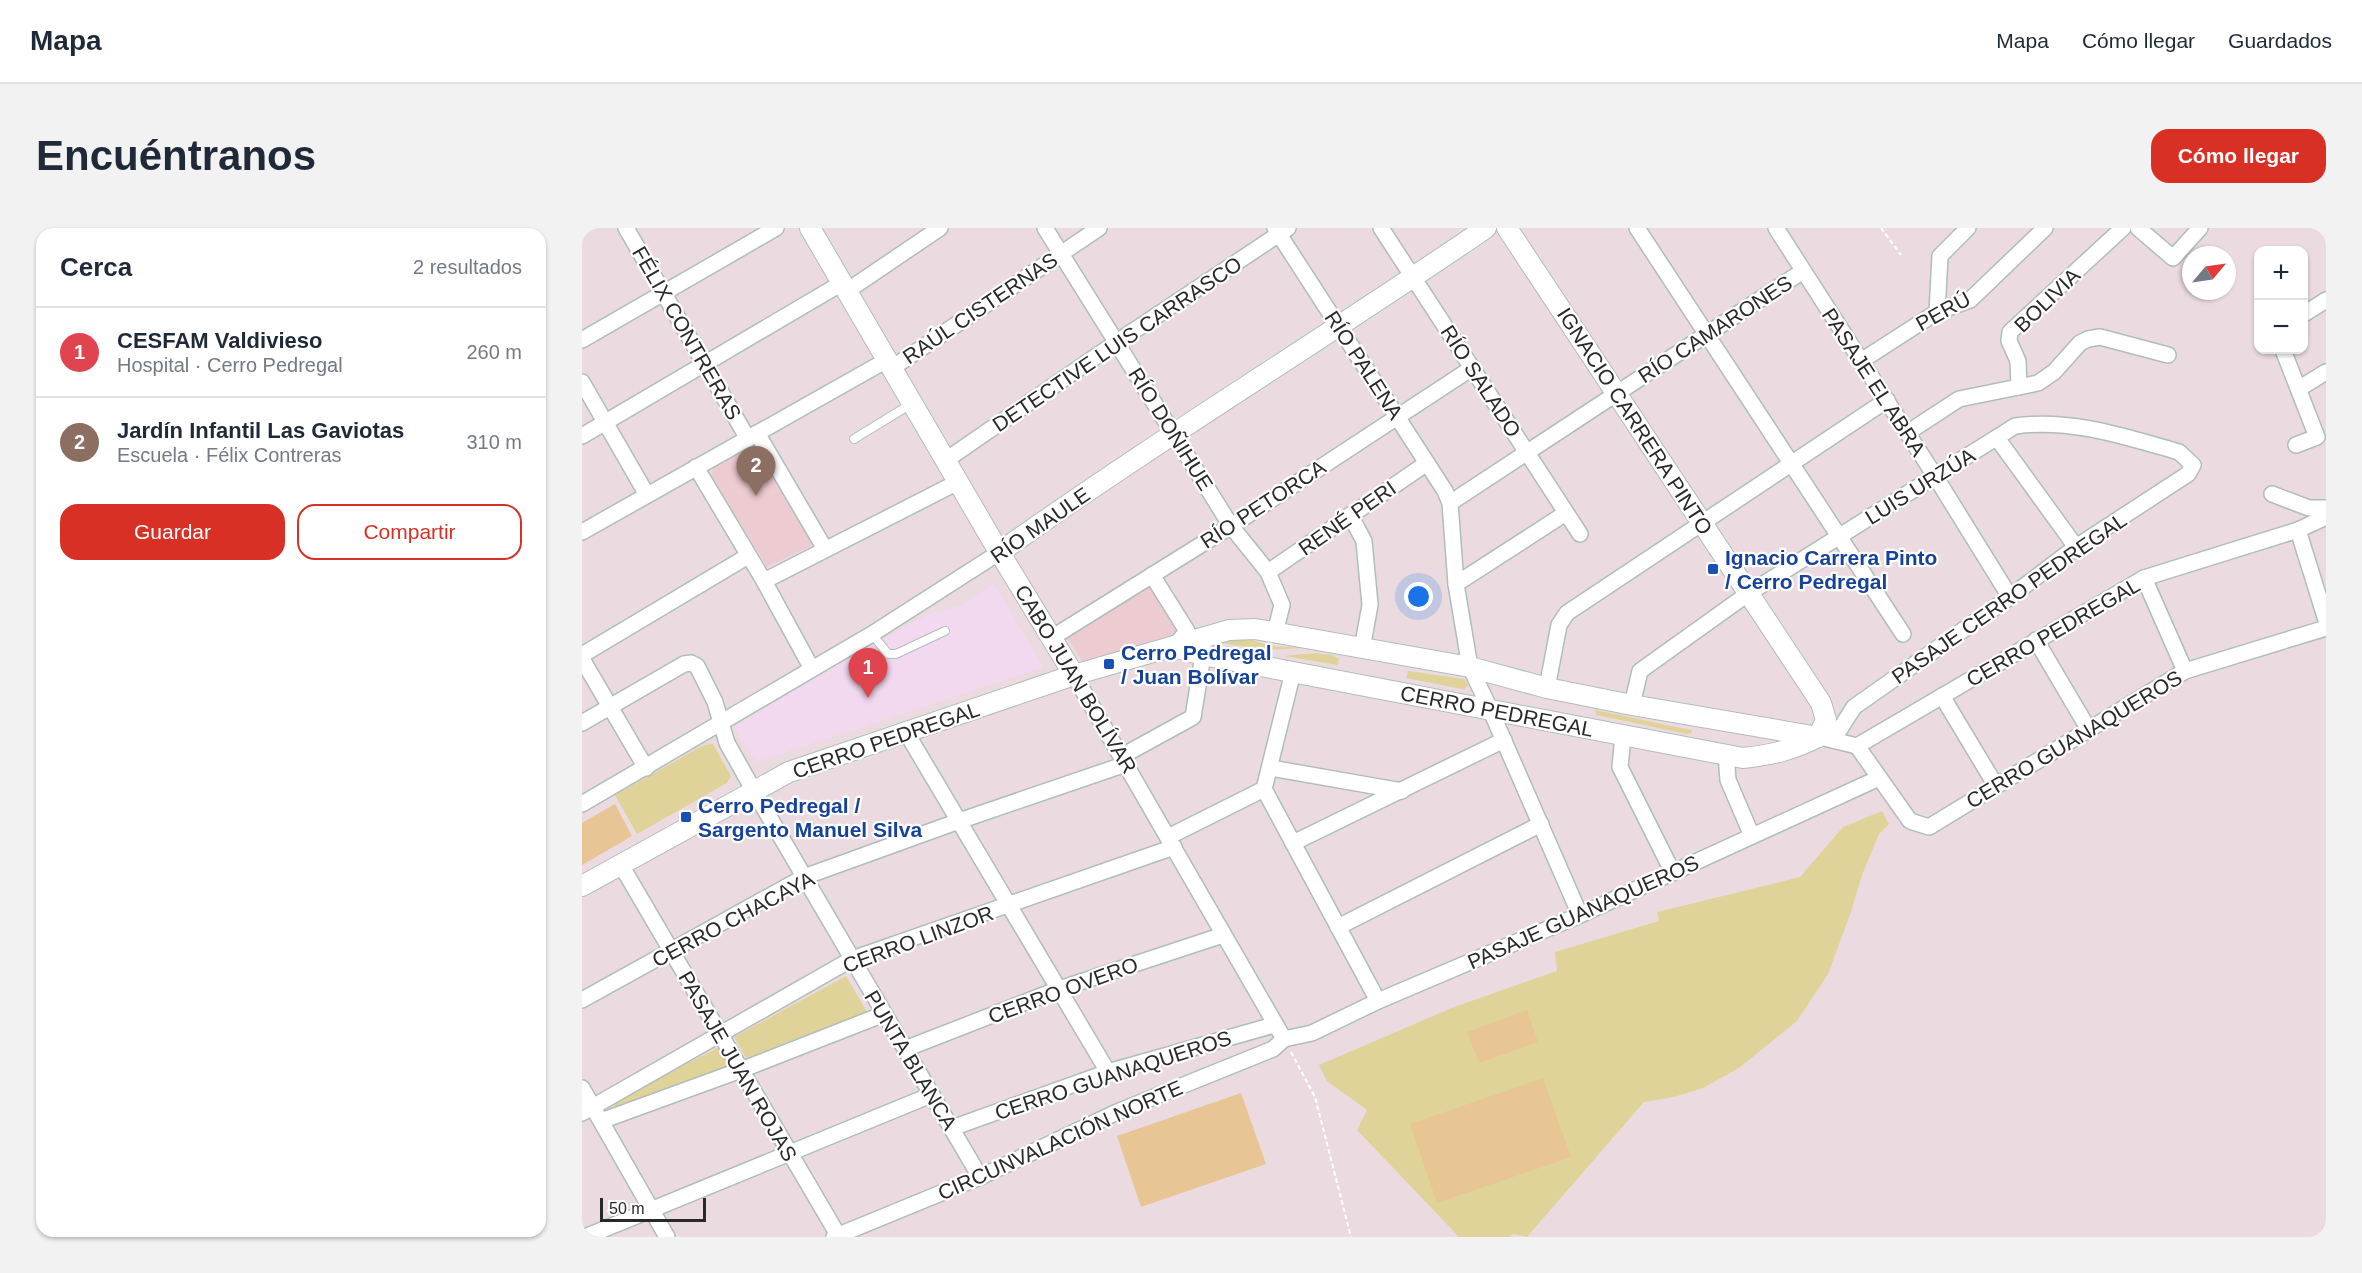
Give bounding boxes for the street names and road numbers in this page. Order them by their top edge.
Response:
street label: FÉLIX CONTRERAS [628,242,746,424]
street label: RAÚL CISTERNAS [898,248,1062,368]
street label: DETECTIVE LUIS CARRASCO [988,252,1246,436]
street label: BOLIVIA [2010,263,2084,337]
street label: RÍO CAMARONES [1634,271,1796,387]
street label: PERÚ [1912,287,1974,335]
street label: IGNACIO CARRERA PINTO [1553,303,1717,539]
street label: PASAJE EL ABRA [1818,304,1930,460]
street label: RÍO PALENA [1320,307,1408,423]
street label: RÍO SALADO [1436,321,1526,441]
street label: RÍO DOÑIHUE [1124,364,1218,494]
street label: LUIS URZÚA [1861,443,1979,529]
street label: RÍO PETORCA [1196,455,1330,553]
street label: RENÉ PERI [1294,476,1400,560]
street label: RÍO MAULE [986,482,1094,568]
street label: PASAJE CERRO PEDREGAL [1887,507,2131,689]
street label: CERRO PEDREGAL [1962,572,2144,692]
street label: CABO JUAN BOLÍVAR [1011,581,1141,777]
street label: CERRO GUANAQUEROS [1962,665,2186,813]
street label: CERRO PEDREGAL [1399,681,1595,741]
street label: CERRO PEDREGAL [790,697,982,783]
street label: PASAJE GUANAQUEROS [1464,851,1702,973]
street label: CERRO CHACAYA [648,867,818,971]
street label: CERRO LINZOR [840,901,996,977]
street label: CERRO OVERO [985,952,1141,1028]
street label: PASAJE JUAN ROJAS [674,967,802,1165]
street label: PUNTA BLANCA [860,986,962,1134]
street label: CERRO GUANAQUEROS [992,1026,1234,1124]
street label: CIRCUNVALACIÓN NORTE [934,1076,1186,1204]

